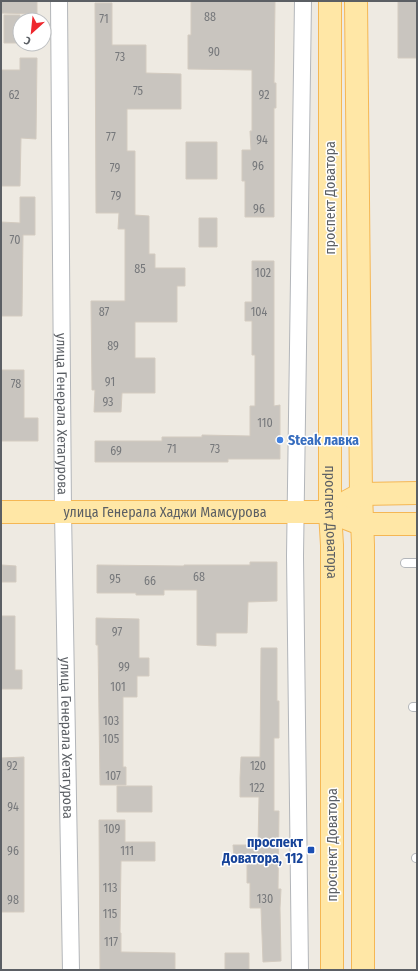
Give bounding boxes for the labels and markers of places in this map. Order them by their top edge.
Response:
place label: Steak лавка [288,432,359,449]
marker: Steak лавка [275,435,285,445]
place label: проспект Доватора, 112 [221,834,304,867]
marker: проспект Доватора, 112 [306,845,316,855]

